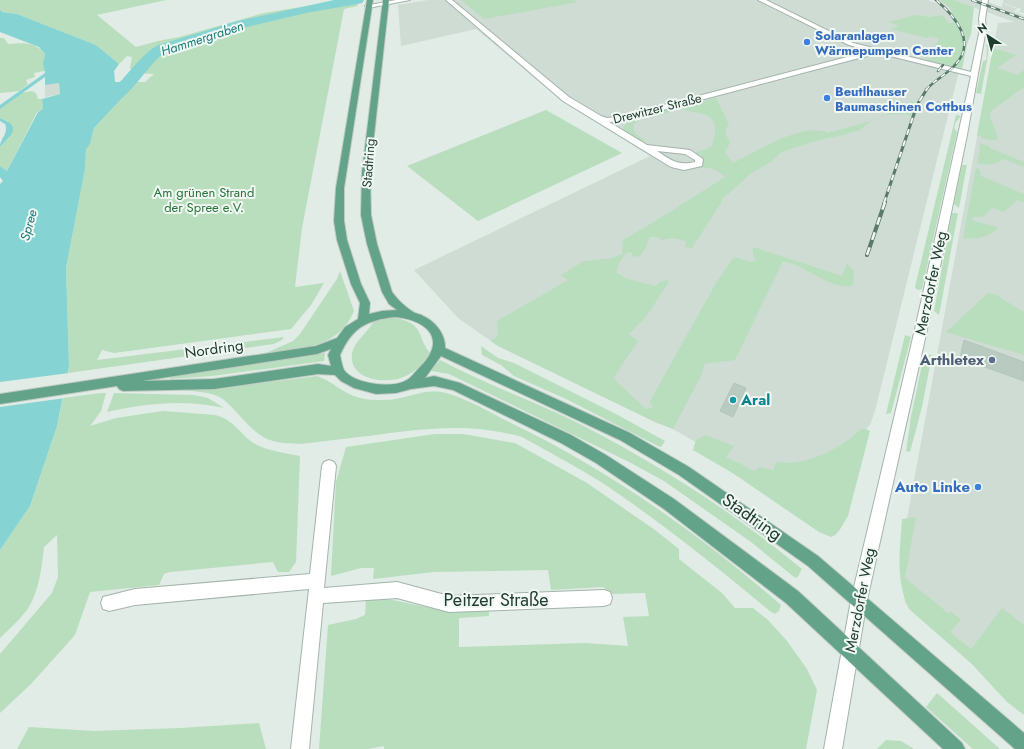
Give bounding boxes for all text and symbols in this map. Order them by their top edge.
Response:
water label: Hammergraben [159,16,246,61]
north arrow [968,16,1008,56]
text: N [974,19,990,37]
place label: Solaranlagen Wärmepumpen Center [815,26,954,60]
marker: Solaranlagen Wärmepumpen Center [802,37,812,47]
place label: Beutlhauser Baumaschinen Cottbus [835,82,972,116]
street label: Drewitzer Straße [611,88,704,129]
marker: Beutlhauser Baumaschinen Cottbus [822,93,832,103]
street label: Stadtring [357,138,380,188]
park label: Am grünen Strand der Spree e.V. [154,183,254,217]
water label: Spree [15,207,42,243]
street label: Merzdorfer Weg [909,229,953,337]
street label: Nordring [183,334,245,364]
place label: Arthletex [919,349,984,371]
marker: Arthletex [987,355,997,365]
place label: Aral [740,389,770,411]
marker: Aral [728,395,738,405]
place label: Auto Linke [894,476,970,498]
marker: Auto Linke [973,482,983,492]
street label: Stadtring [717,487,787,547]
street label: Merzdorfer Weg [839,546,881,654]
street label: Peitzer Straße [444,587,548,613]

